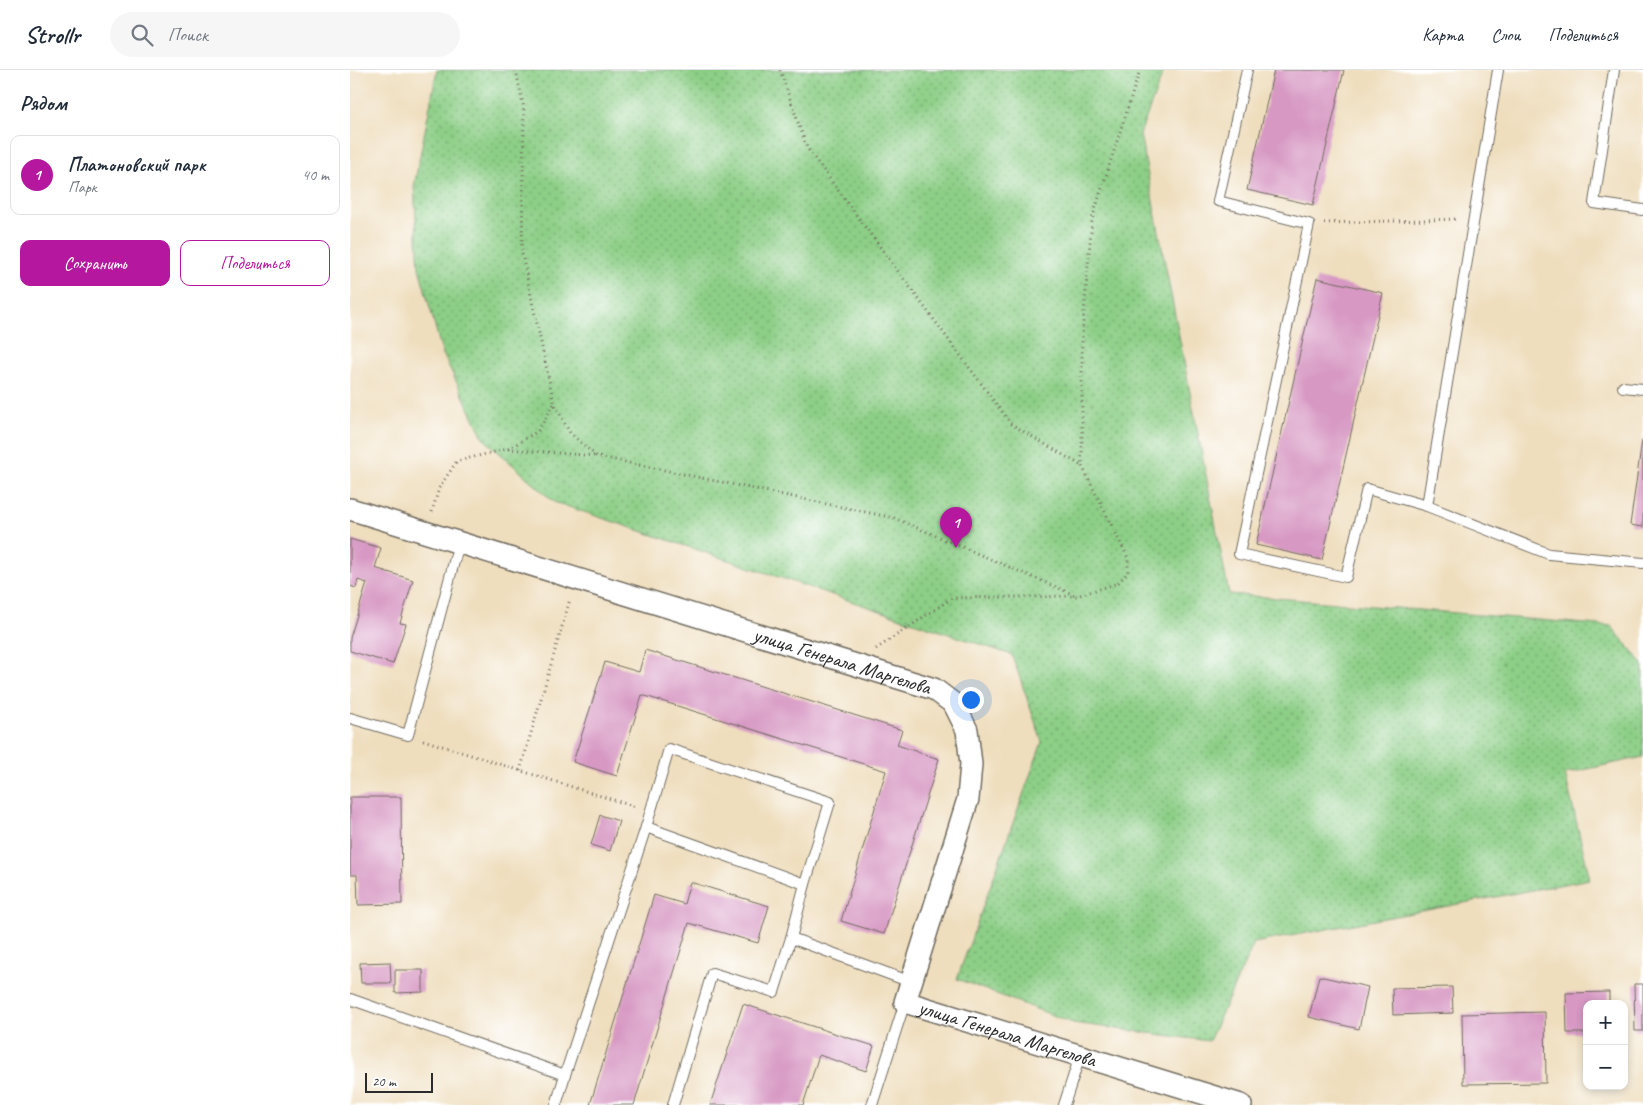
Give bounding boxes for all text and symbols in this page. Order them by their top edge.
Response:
search box [110,12,460,57]
text: Strollr [25,20,80,50]
icon: search [128,21,156,49]
text: Поиск [168,23,208,47]
text: Карта [1422,24,1463,46]
text: Слои [1491,24,1520,46]
text: Поделиться [1548,24,1618,46]
text: Рядом [20,90,67,116]
text: Платоновский парк [68,153,206,177]
text: 1 [33,165,41,185]
text: 40 m [302,165,329,185]
text: Парк [68,177,97,197]
button: Сохранить [20,240,170,286]
button: Поделиться [180,240,330,286]
pin: 1 [940,507,972,548]
street label: улица Генерала Маргелова [748,621,935,701]
your location [958,687,984,713]
street label: улица Генерала Маргелова [913,993,1101,1073]
map controls [1583,1000,1628,1090]
button: + [1583,1000,1628,1045]
button: − [1583,1045,1628,1090]
scale bar [365,1070,432,1093]
text: 20 m [372,1073,396,1090]

